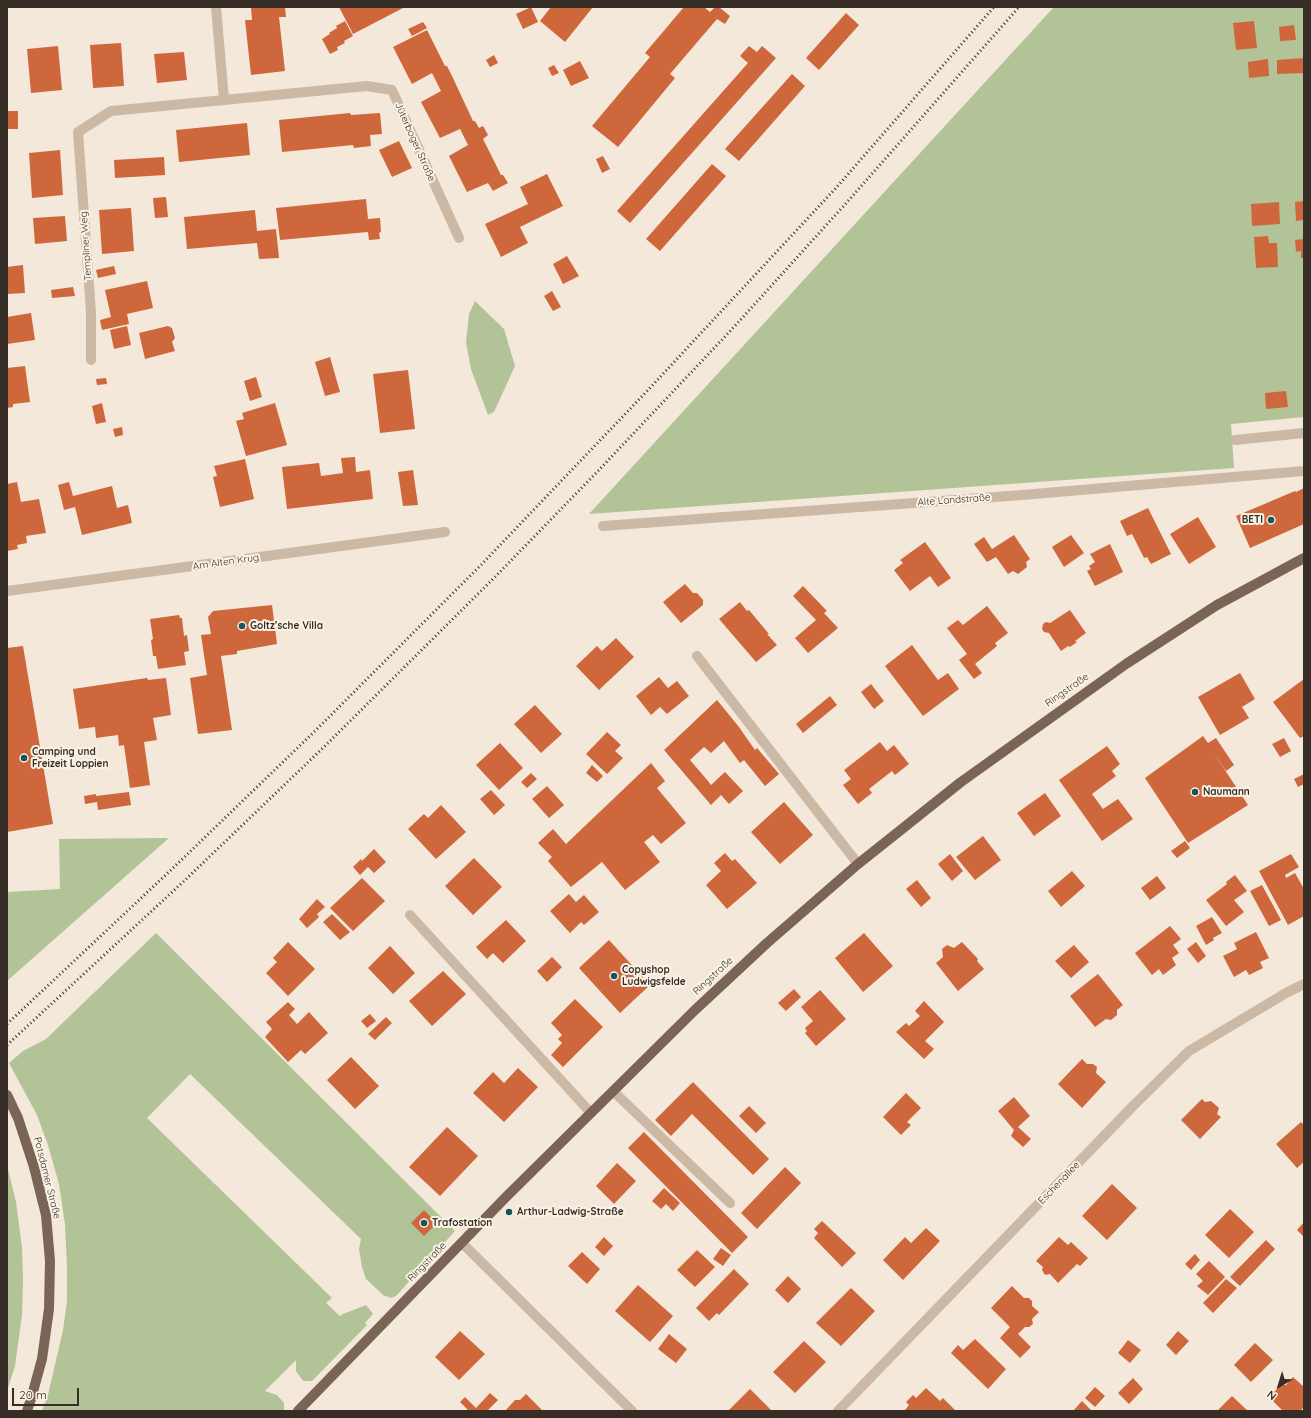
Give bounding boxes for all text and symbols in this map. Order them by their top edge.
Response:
street label: Jüterboger Straße [392,101,438,183]
street label: Templiner Weg [78,211,94,281]
street label: Alte Landstraße [917,491,991,509]
place label: BETI [1242,514,1263,526]
marker: BETI [1266,515,1276,525]
street label: Am Alten Krug [192,551,260,573]
place label: Goltz’sche Villa [250,620,323,632]
marker: Goltz’sche Villa [237,621,247,631]
street label: Ringstraße [1043,671,1091,709]
place label: Camping und Freizeit Loppien [32,746,108,770]
marker: Camping und Freizeit Loppien [19,753,29,763]
place label: Naumann [1203,786,1250,798]
marker: Naumann [1190,787,1200,797]
street label: Ringstraße [690,954,736,998]
place label: Copyshop Ludwigsfelde [622,964,686,988]
marker: Copyshop Ludwigsfelde [609,971,619,981]
street label: Potsdamer Straße [31,1136,63,1220]
street label: Eschenallee [1036,1159,1082,1207]
place label: Arthur-Ladwig-Straße [517,1206,624,1218]
marker: Arthur-Ladwig-Straße [504,1207,514,1217]
place label: Trafostation [432,1217,492,1229]
marker: Trafostation [419,1218,429,1228]
street label: Ringstraße [405,1240,449,1284]
north arrow [1259,1366,1299,1406]
scale bar [14,1380,81,1406]
text: 20 m [19,1387,47,1402]
text: N [1264,1387,1279,1403]

